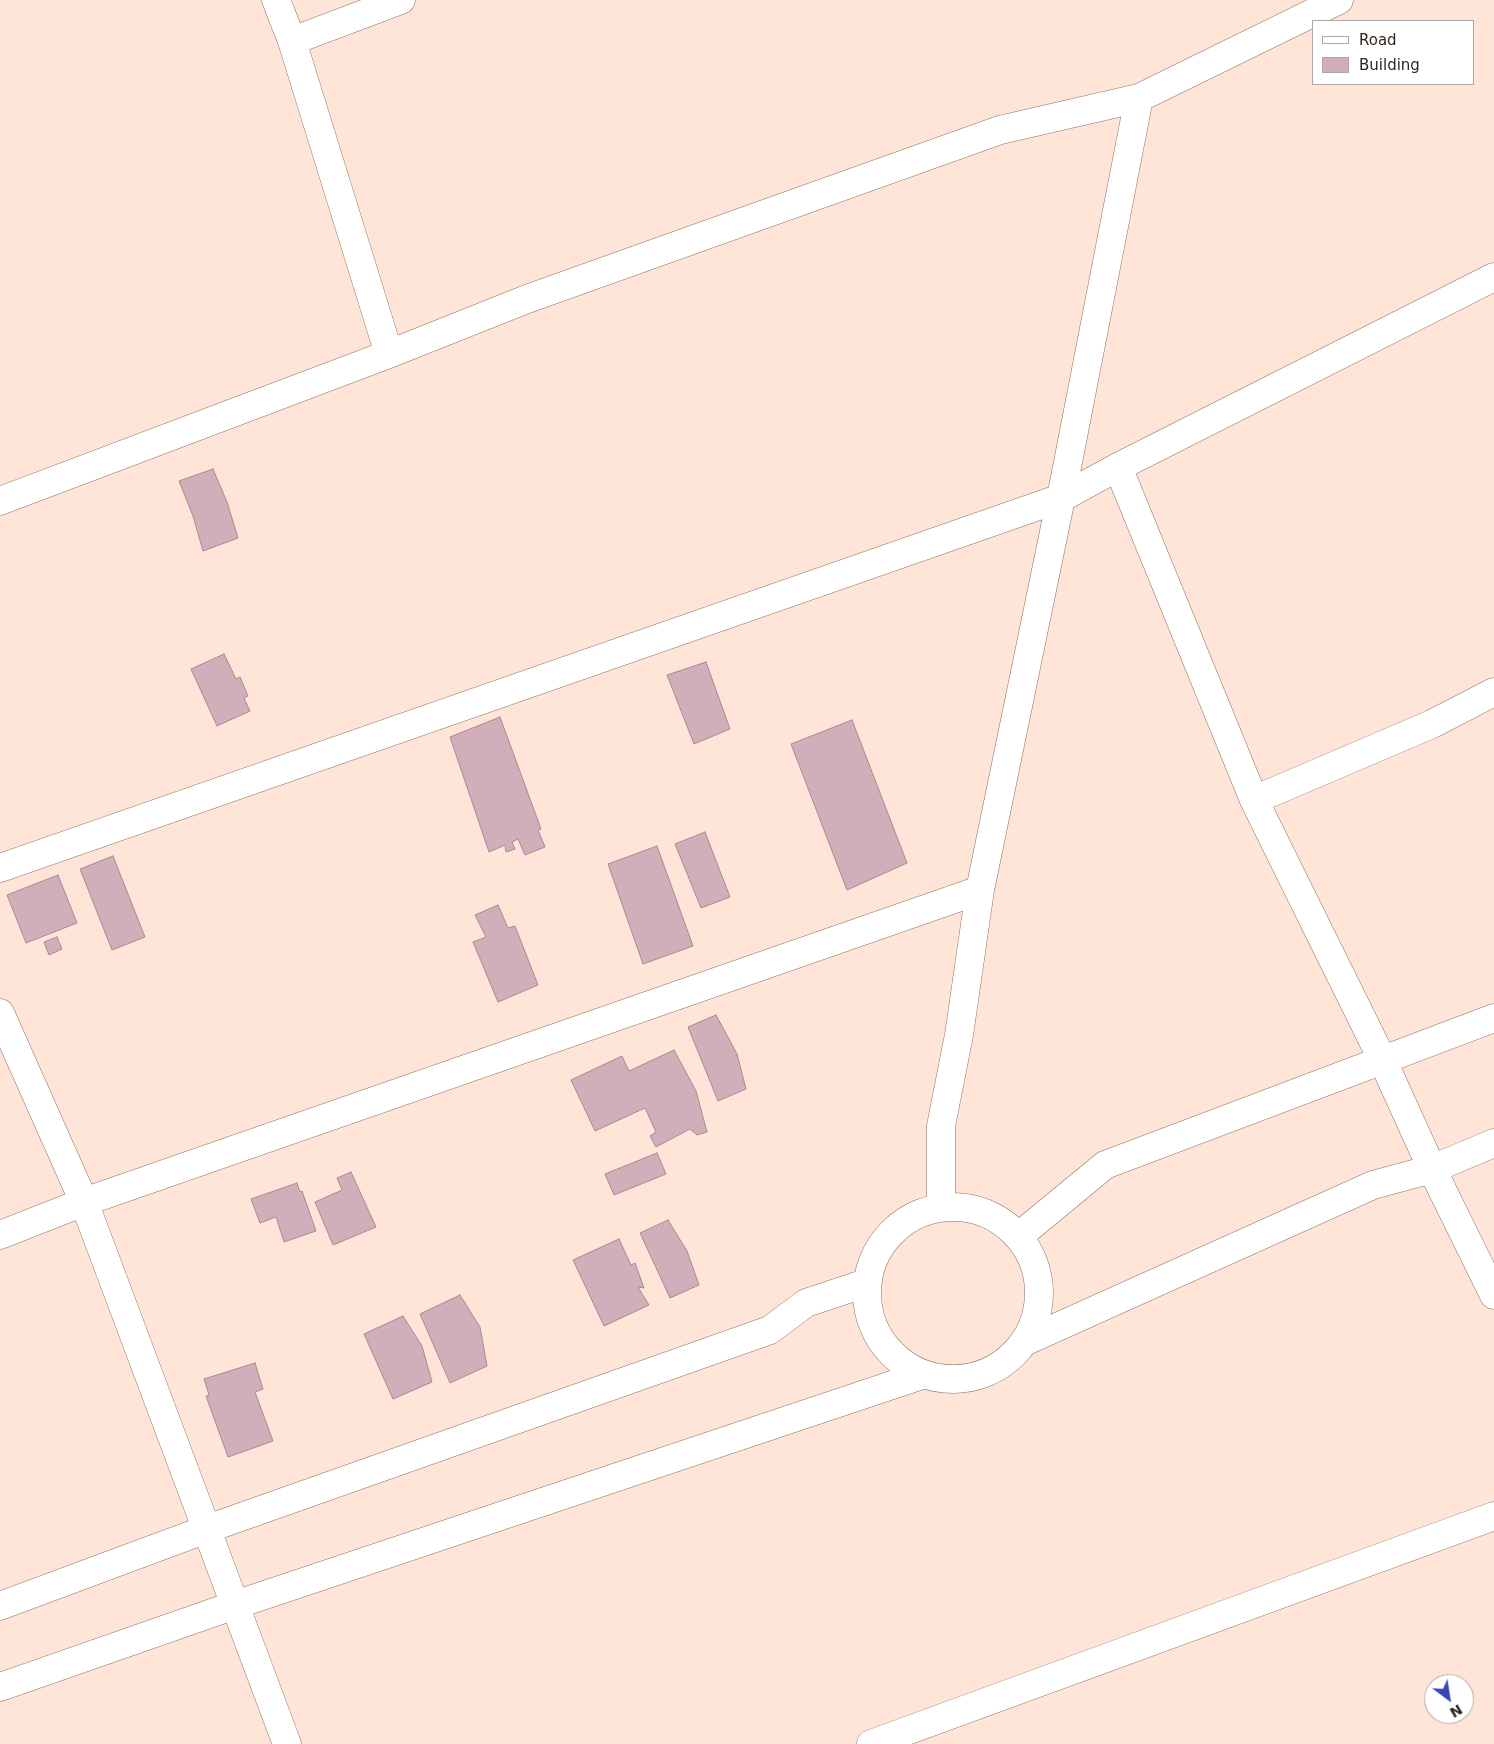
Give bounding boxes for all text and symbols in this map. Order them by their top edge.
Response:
legend [1312,20,1474,85]
text: Road [1359,31,1397,49]
text: Building [1359,56,1420,74]
north arrow [1424,1674,1474,1724]
text: N [1447,1701,1465,1721]

